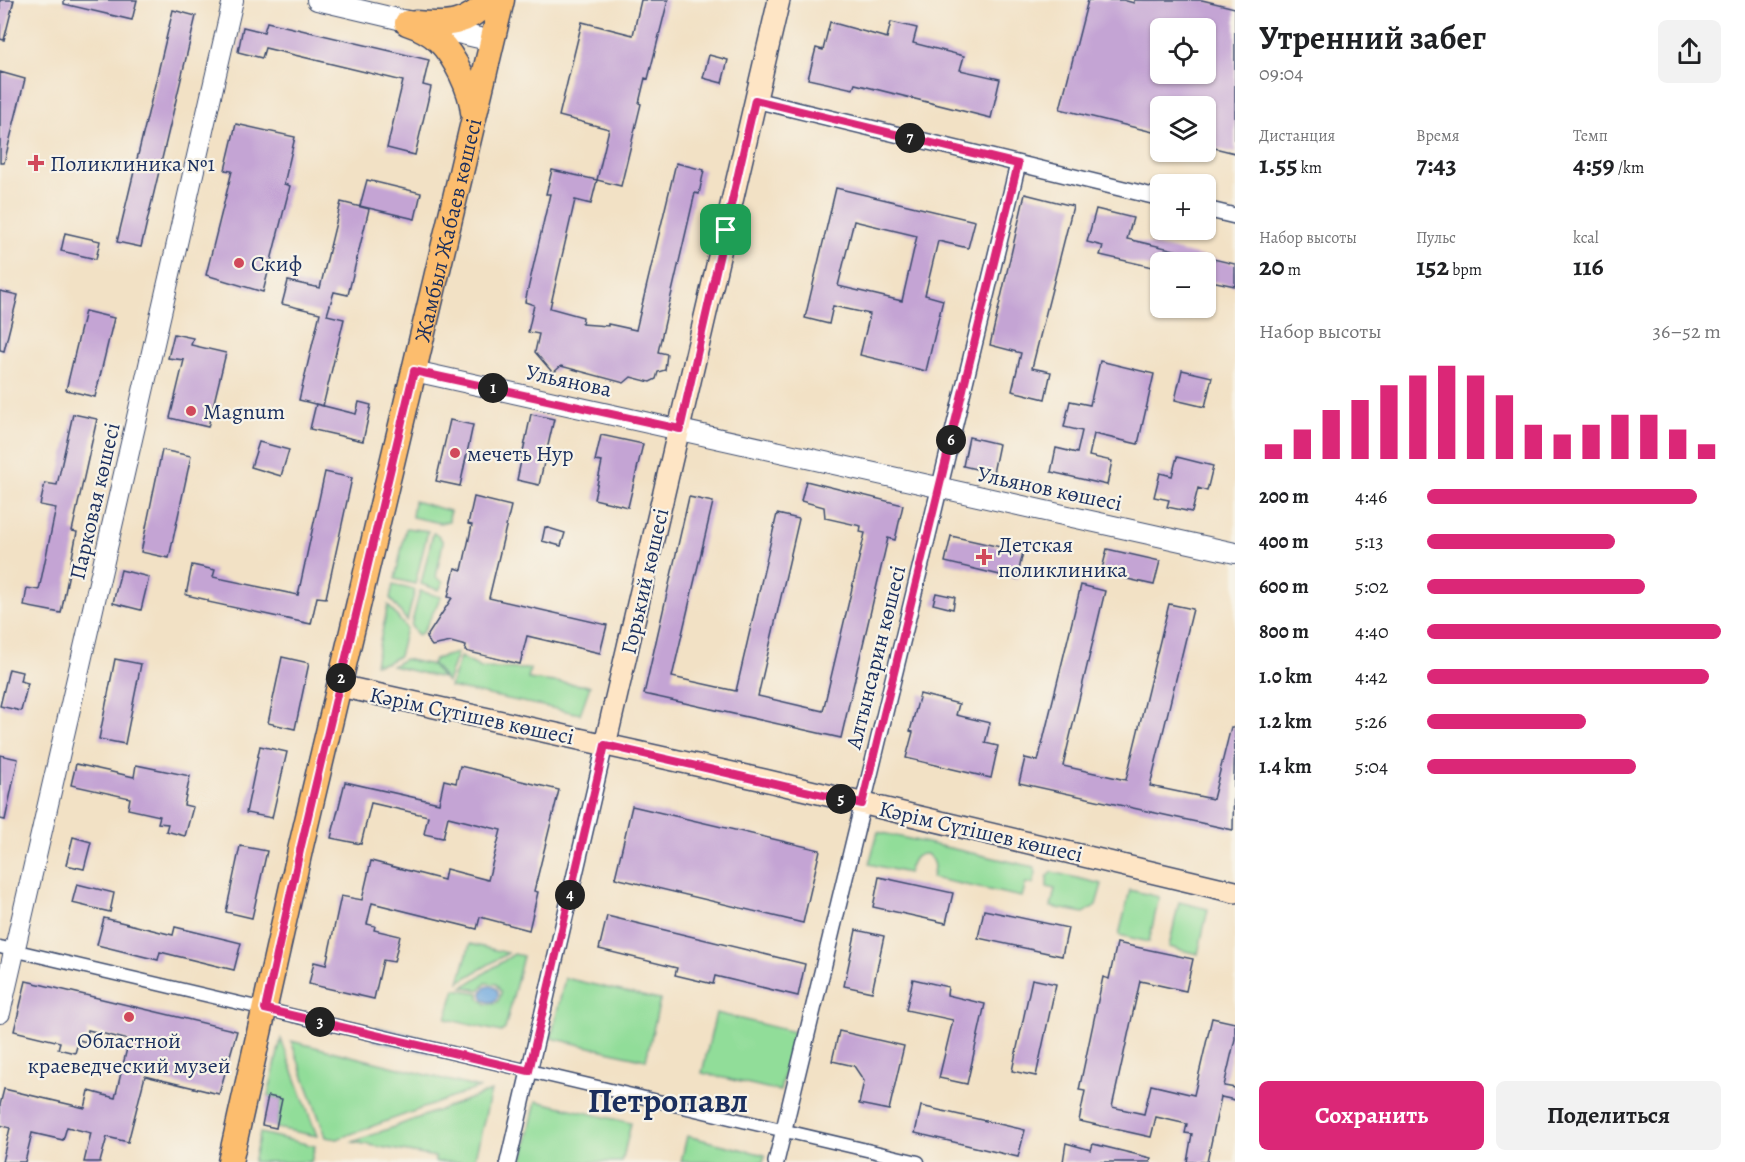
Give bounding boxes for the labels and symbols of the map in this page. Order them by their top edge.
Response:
street label: Жамбыл Жабаев көшесі [407,115,489,345]
pin: 7 [895,123,925,153]
place label: Поликлиника №1 [50,149,215,179]
marker: Поликлиника №1 [27,154,45,172]
pin [700,204,751,255]
place label: Скиф [251,249,302,279]
marker: Скиф [232,256,246,270]
street label: Ульянова [523,357,615,405]
pin: 1 [478,373,508,403]
place label: Magnum [203,397,285,427]
marker: Magnum [184,404,198,418]
street label: Парковая көшесі [62,420,128,583]
pin: 6 [936,425,966,455]
place label: мечеть Нур [467,439,574,469]
marker: мечеть Нур [448,446,462,460]
street label: Ульянов көшесі [975,459,1125,519]
street label: Горький көшесі [614,505,676,657]
place label: Детская поликлиника [998,530,1128,585]
marker: Детская поликлиника [975,548,993,566]
street label: Алтынсарин көшесі [838,562,913,753]
pin: 2 [326,663,356,693]
street label: Кәрім Сүтішев көшесі [367,680,577,752]
pin: 5 [826,784,856,814]
street label: Кәрім Сүтішев көшесі [876,794,1086,870]
pin: 4 [555,880,585,910]
pin: 3 [305,1007,335,1037]
marker: Областной краеведческий музей [122,1010,136,1024]
place label: Областной краеведческий музей [27,1026,231,1081]
district label: Петропавл [588,1077,748,1124]

